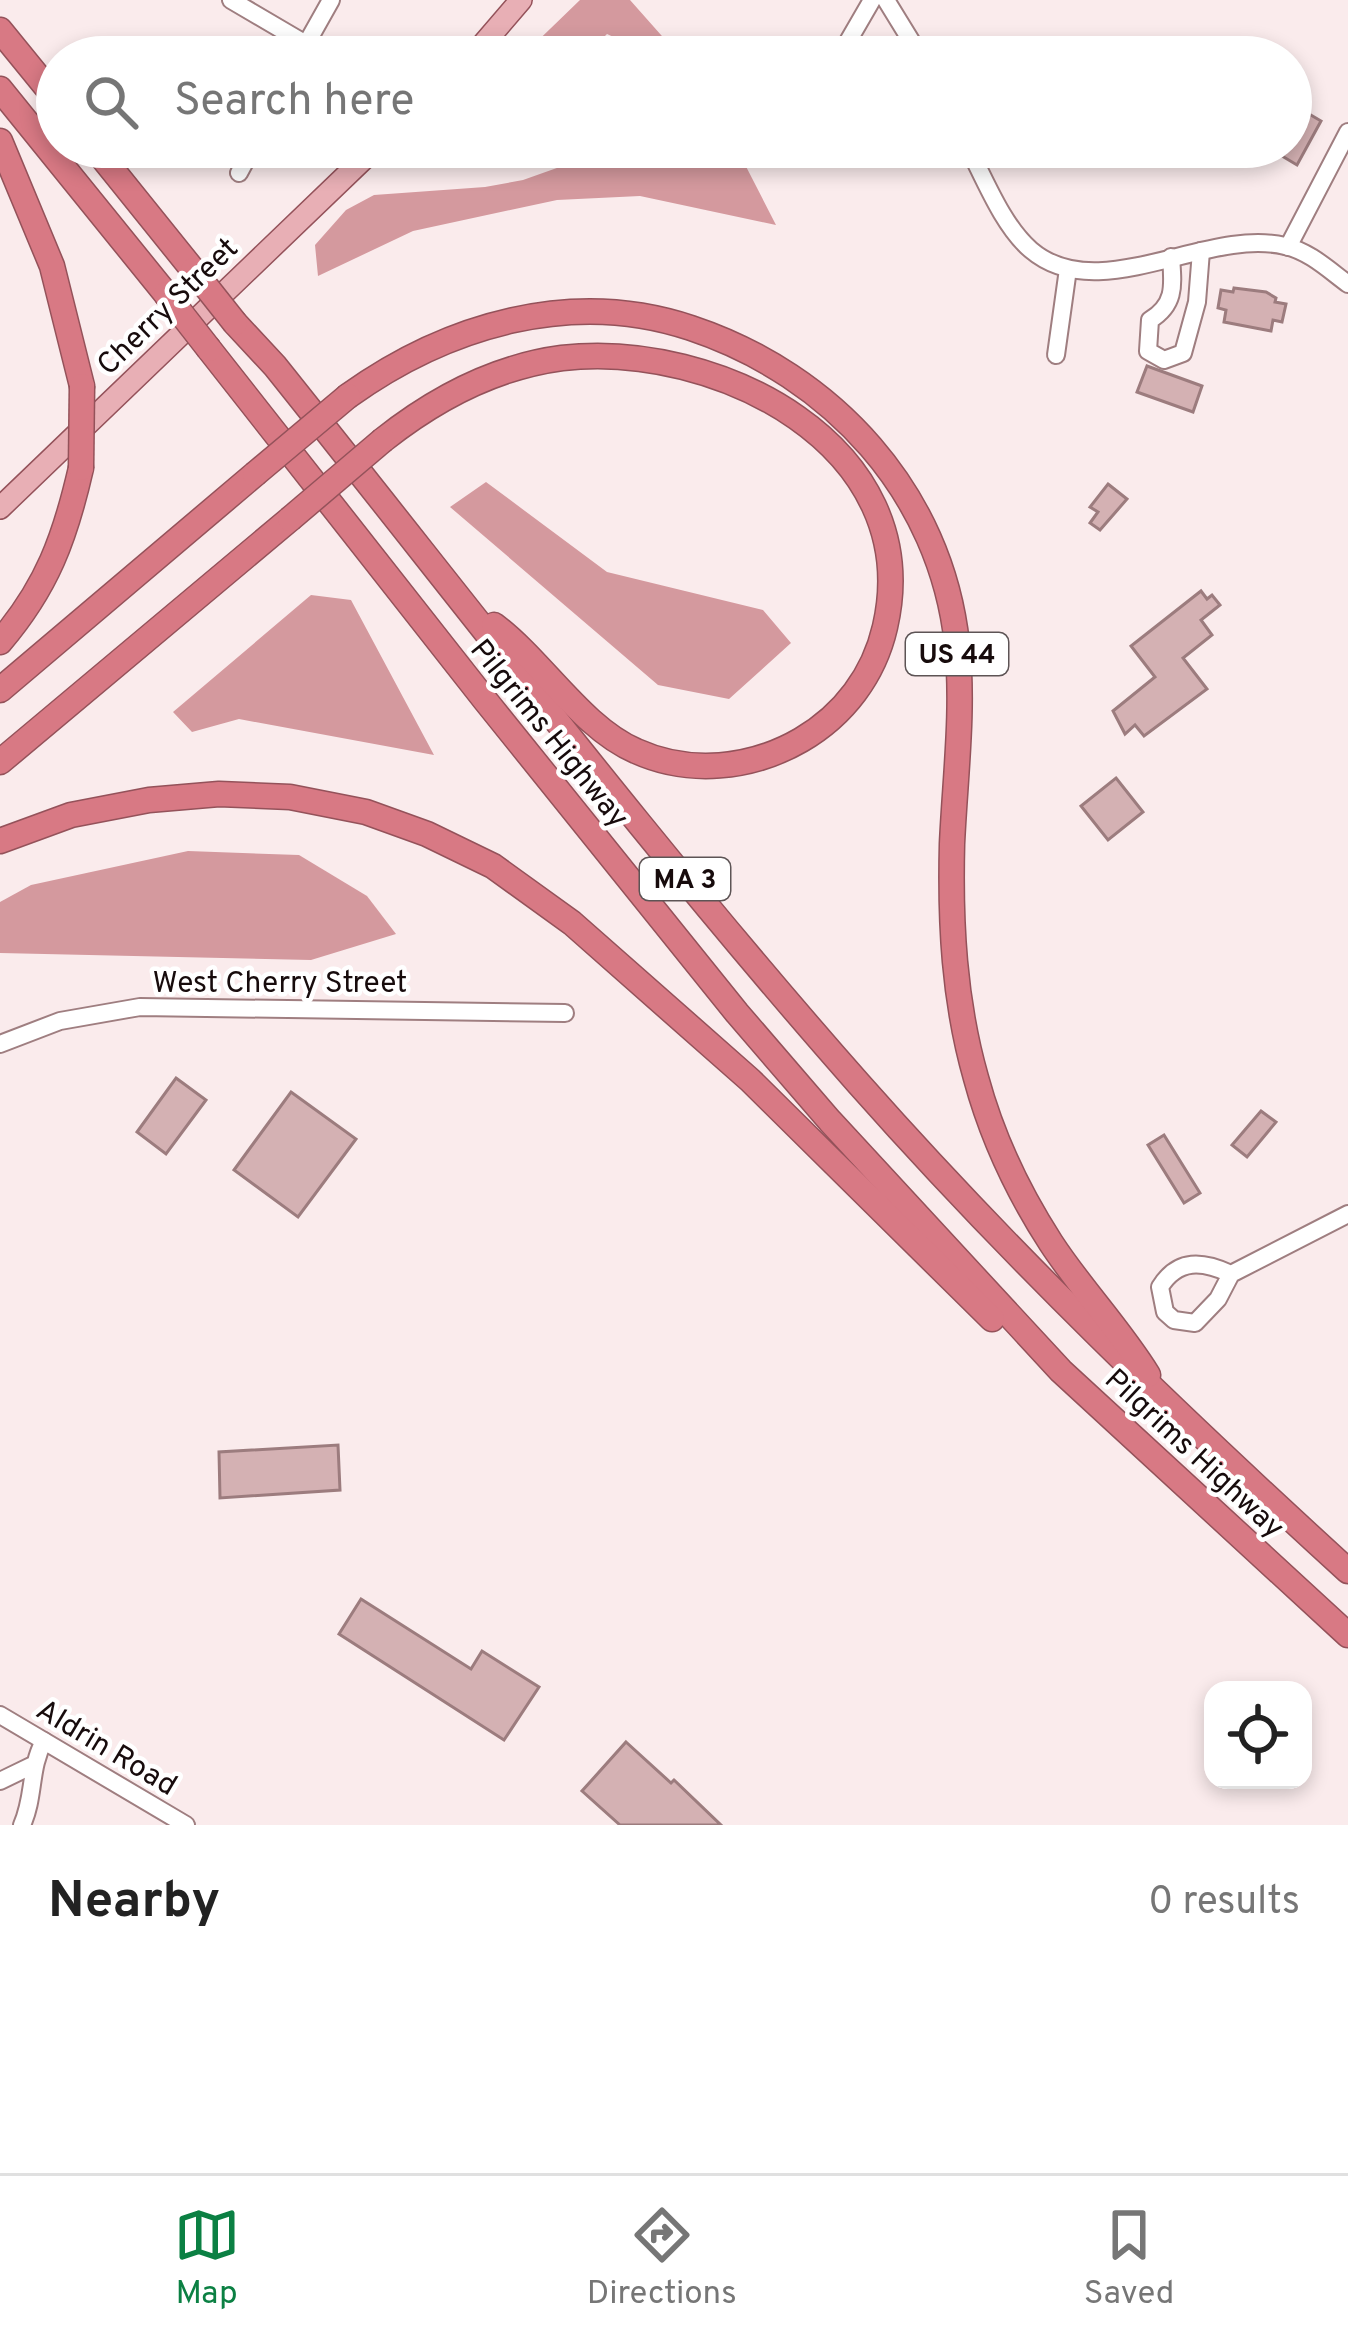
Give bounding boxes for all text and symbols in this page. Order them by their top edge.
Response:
search box [36,36,1312,168]
icon: search [78,69,144,135]
text: Search here [174,74,414,131]
street label: Cherry Street [90,231,247,384]
street label: Pilgrims Highway [461,633,635,836]
road number: US 44 [906,633,1008,675]
road number: MA 3 [640,858,730,900]
street label: West Cherry Street [153,966,407,1003]
street label: Pilgrims Highway [1096,1362,1291,1547]
map controls [1204,1681,1312,1789]
button: locate [1204,1681,1312,1789]
street label: Aldrin Road [29,1693,183,1806]
text: Nearby [48,1871,220,1936]
text: 0 results [1148,1879,1300,1928]
tab: Map [174,2202,240,2316]
tab: Directions [587,2202,737,2316]
tab: Saved [1084,2202,1174,2316]

